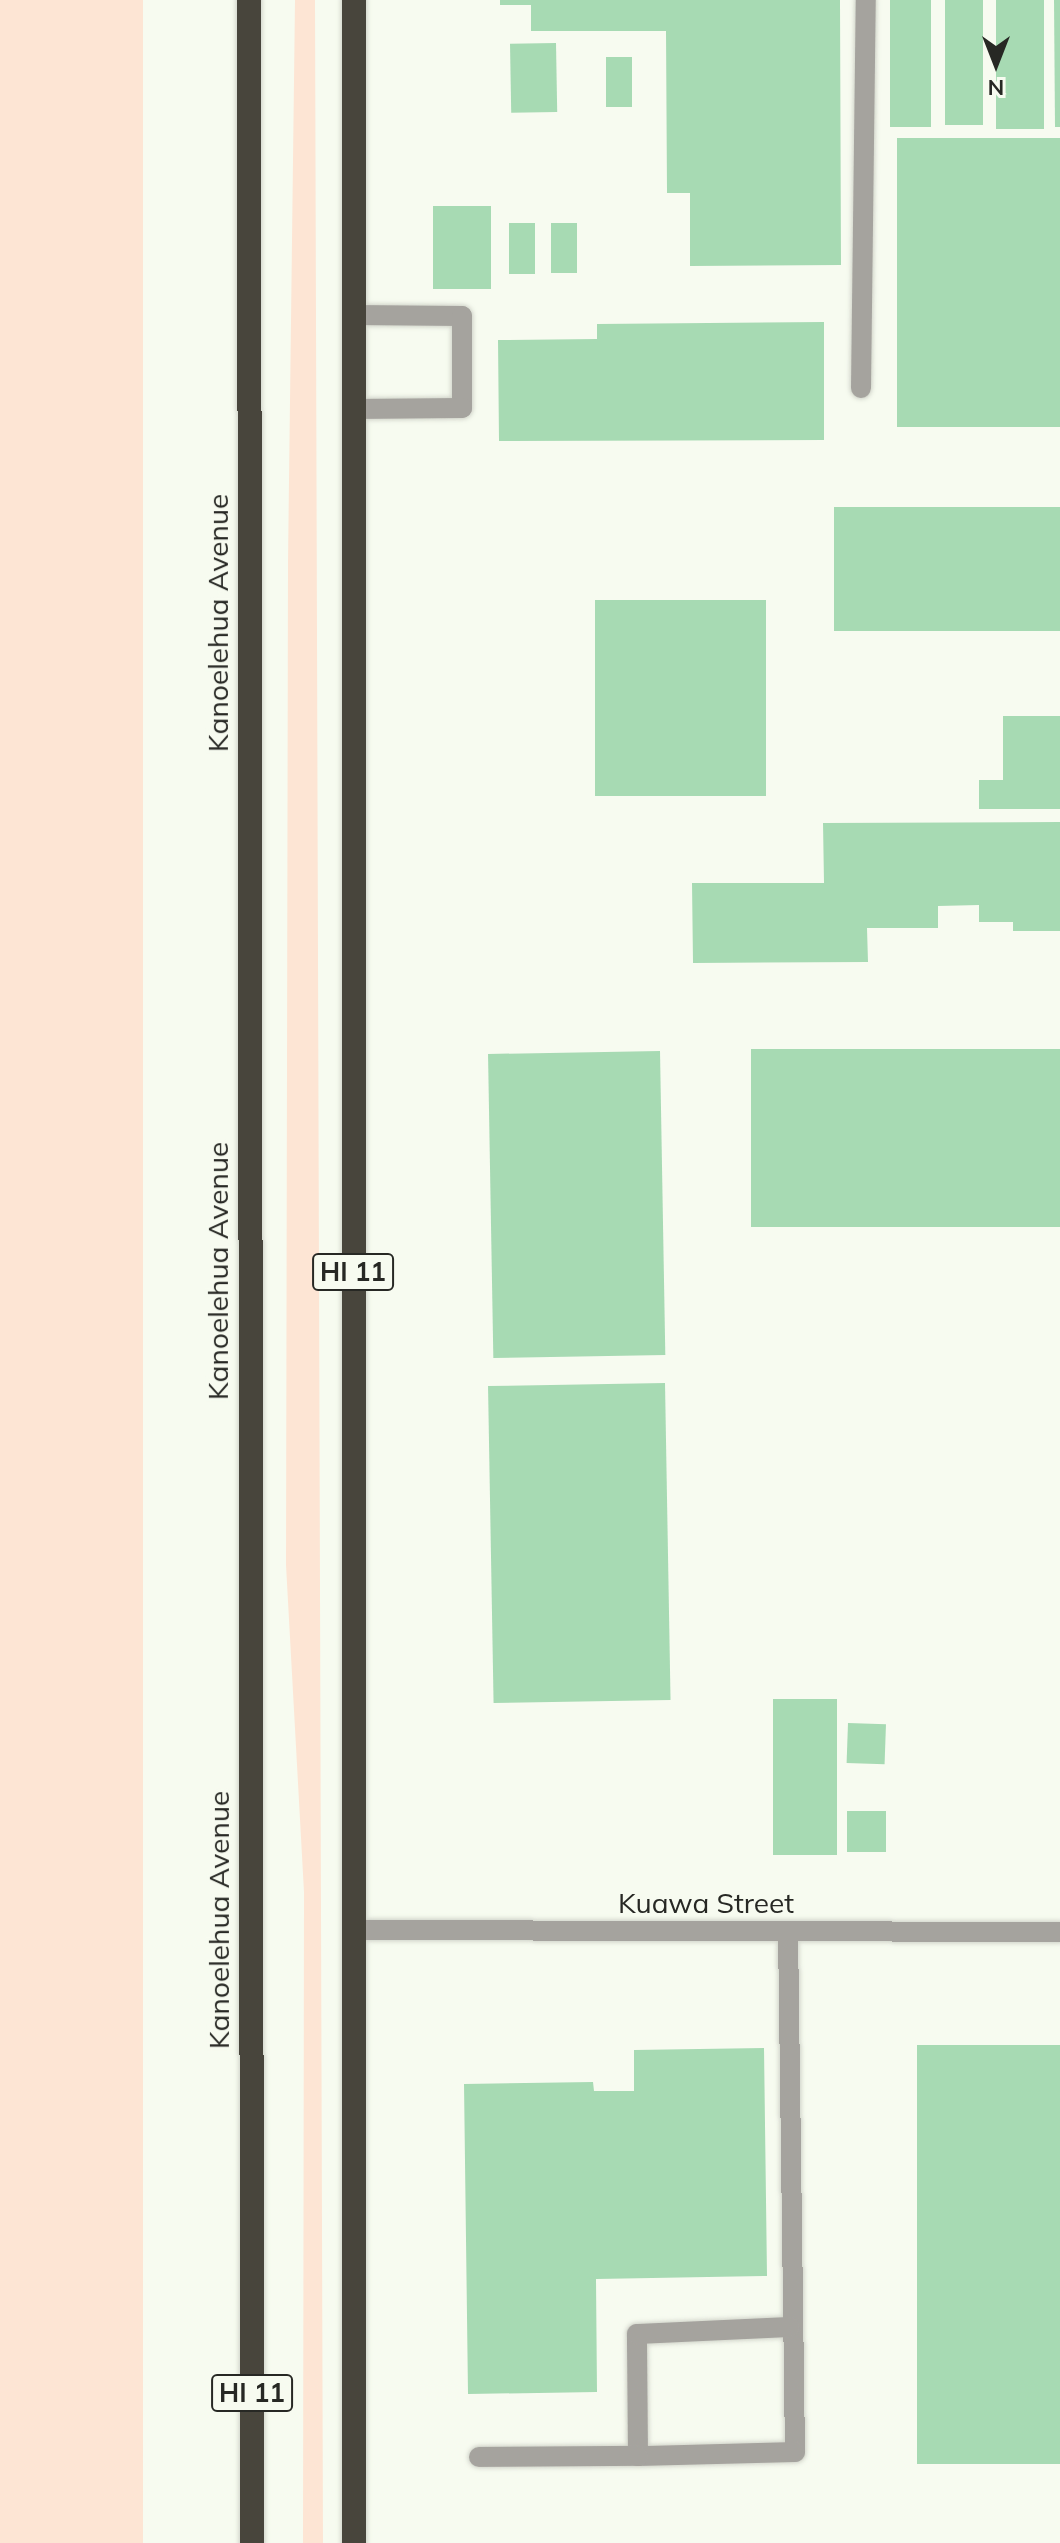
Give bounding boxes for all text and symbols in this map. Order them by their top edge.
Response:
north arrow [956,24,1036,104]
text: N [988,74,1004,102]
street label: Kanoelehua Avenue [201,494,235,752]
street label: Kanoelehua Avenue [201,1142,235,1400]
road number: HI 11 [311,1250,395,1294]
street label: Kanoelehua Avenue [202,1791,236,2049]
street label: Kuawa Street [618,1886,794,1920]
road number: HI 11 [210,2371,294,2415]

